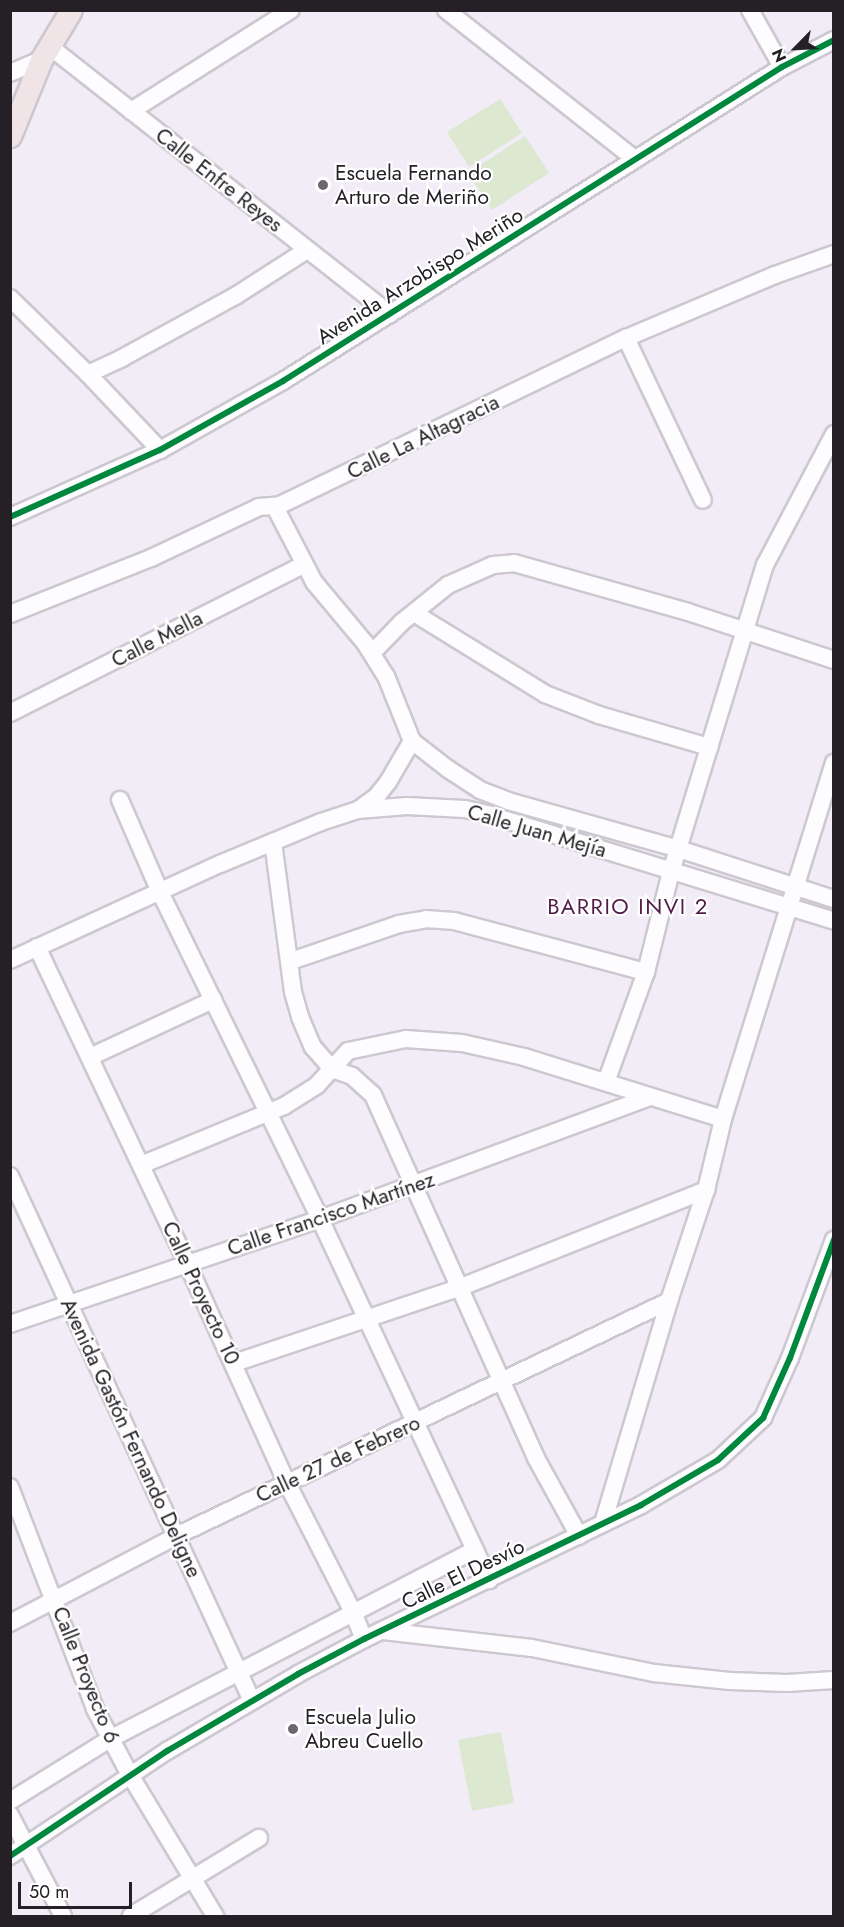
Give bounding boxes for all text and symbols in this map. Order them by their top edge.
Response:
north arrow [766,18,826,78]
text: N [766,45,792,66]
street label: Calle Enfre Reyes [150,123,288,237]
place label: Escuela Fernando Arturo de Meriño [335,160,492,210]
marker: Escuela Fernando Arturo de Meriño [316,178,330,192]
street label: Avenida Arzobispo Meriño [312,202,528,350]
street label: Calle La Altagracia [343,389,503,485]
street label: Calle Mella [107,605,207,673]
street label: Calle Juan Mejía [465,799,609,863]
district label: BARRIO INVI 2 [547,894,709,920]
street label: Calle Francisco Martínez [224,1167,438,1261]
street label: Calle Proyecto 10 [157,1217,245,1369]
street label: Avenida Gastón Fernando Deligne [55,1294,207,1582]
street label: Calle 27 de Febrero [252,1410,424,1508]
street label: Calle El Desvío [397,1533,529,1615]
street label: Calle Proyecto 6 [47,1603,125,1747]
place label: Escuela Julio Abreu Cuello [305,1704,423,1754]
marker: Escuela Julio Abreu Cuello [286,1722,300,1736]
scale bar [21,1870,135,1908]
text: 50 m [29,1879,69,1905]

